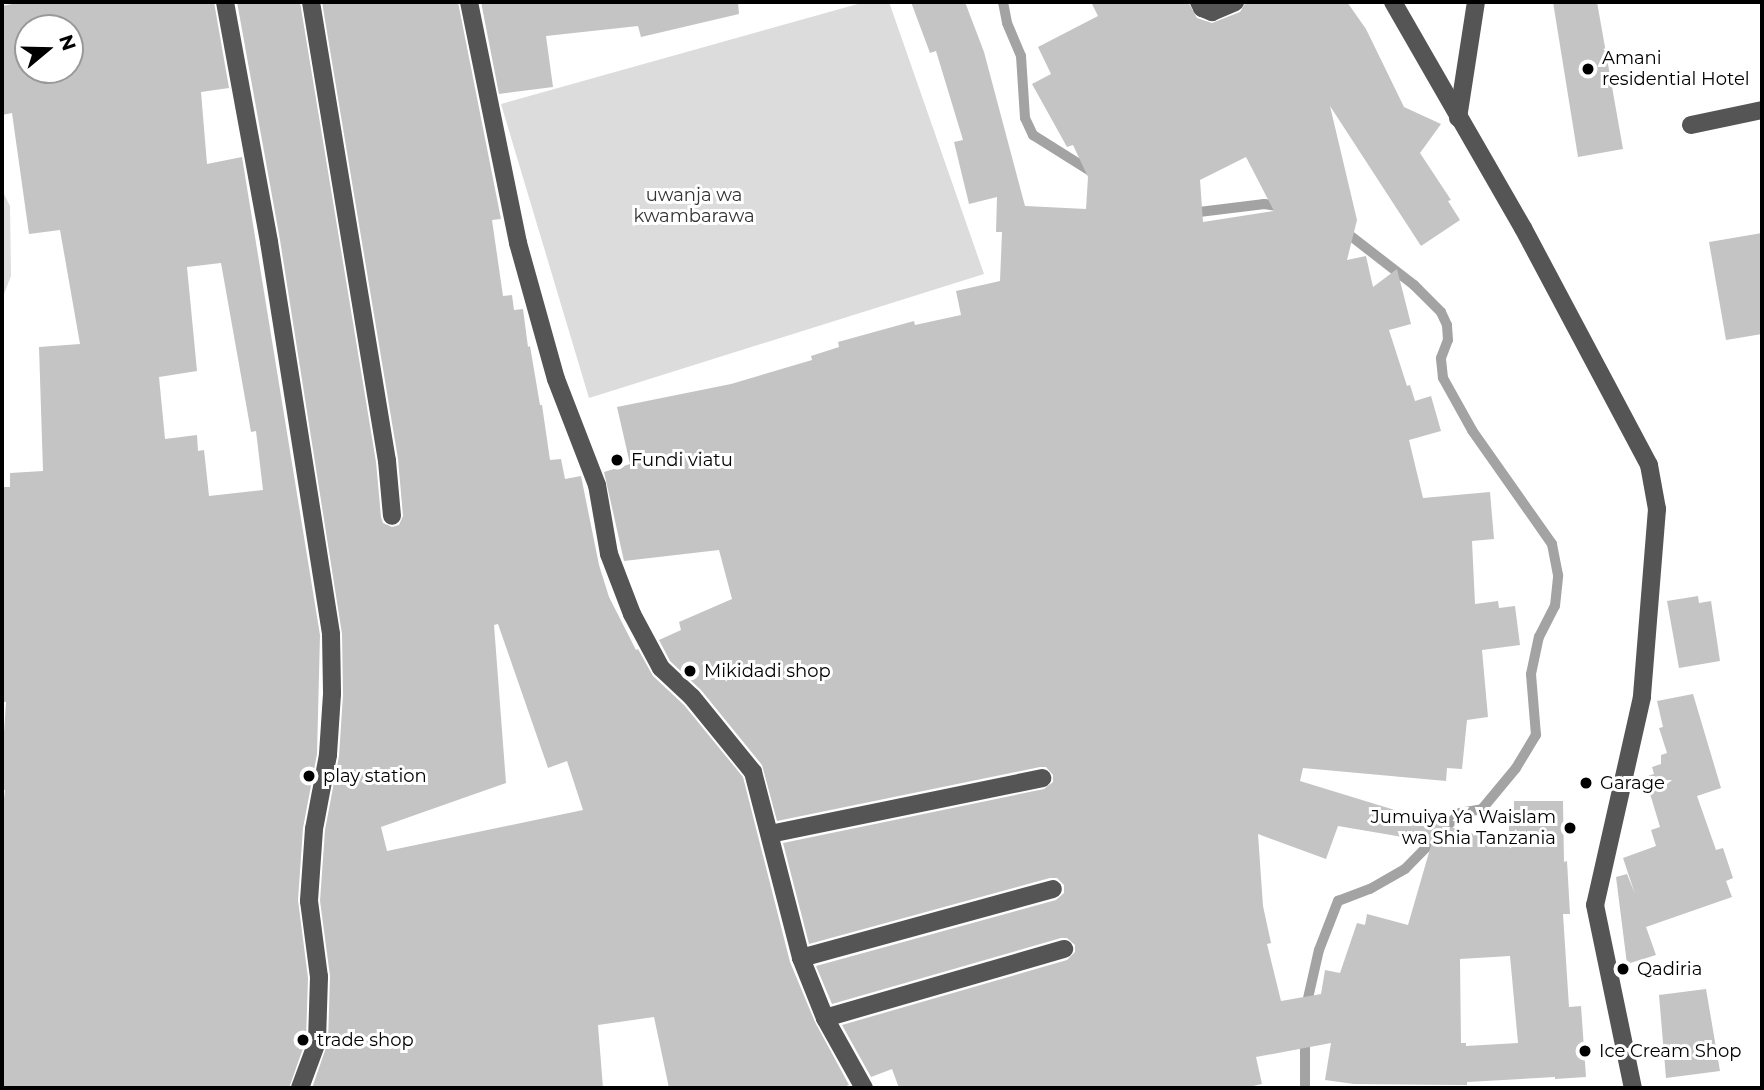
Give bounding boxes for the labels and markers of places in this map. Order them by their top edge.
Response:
place label: Amani residential Hotel [1602,48,1750,90]
marker: Amani residential Hotel [1580,61,1596,77]
place label: Fundi viatu [631,449,733,471]
marker: Fundi viatu [609,452,625,468]
place label: Mikidadi shop [704,660,831,682]
marker: Mikidadi shop [682,663,698,679]
place label: play station [323,765,427,787]
marker: play station [301,768,317,784]
place label: Garage [1600,772,1665,794]
marker: Garage [1578,775,1594,791]
place label: Jumuiya Ya Waislam wa Shia Tanzania [1371,807,1556,850]
marker: Jumuiya Ya Waislam wa Shia Tanzania [1562,820,1578,836]
place label: Qadiria [1637,958,1702,980]
marker: Qadiria [1615,961,1631,977]
place label: trade shop [317,1029,414,1051]
marker: trade shop [295,1032,311,1048]
place label: Ice Cream Shop [1599,1040,1742,1062]
marker: Ice Cream Shop [1577,1043,1593,1059]

